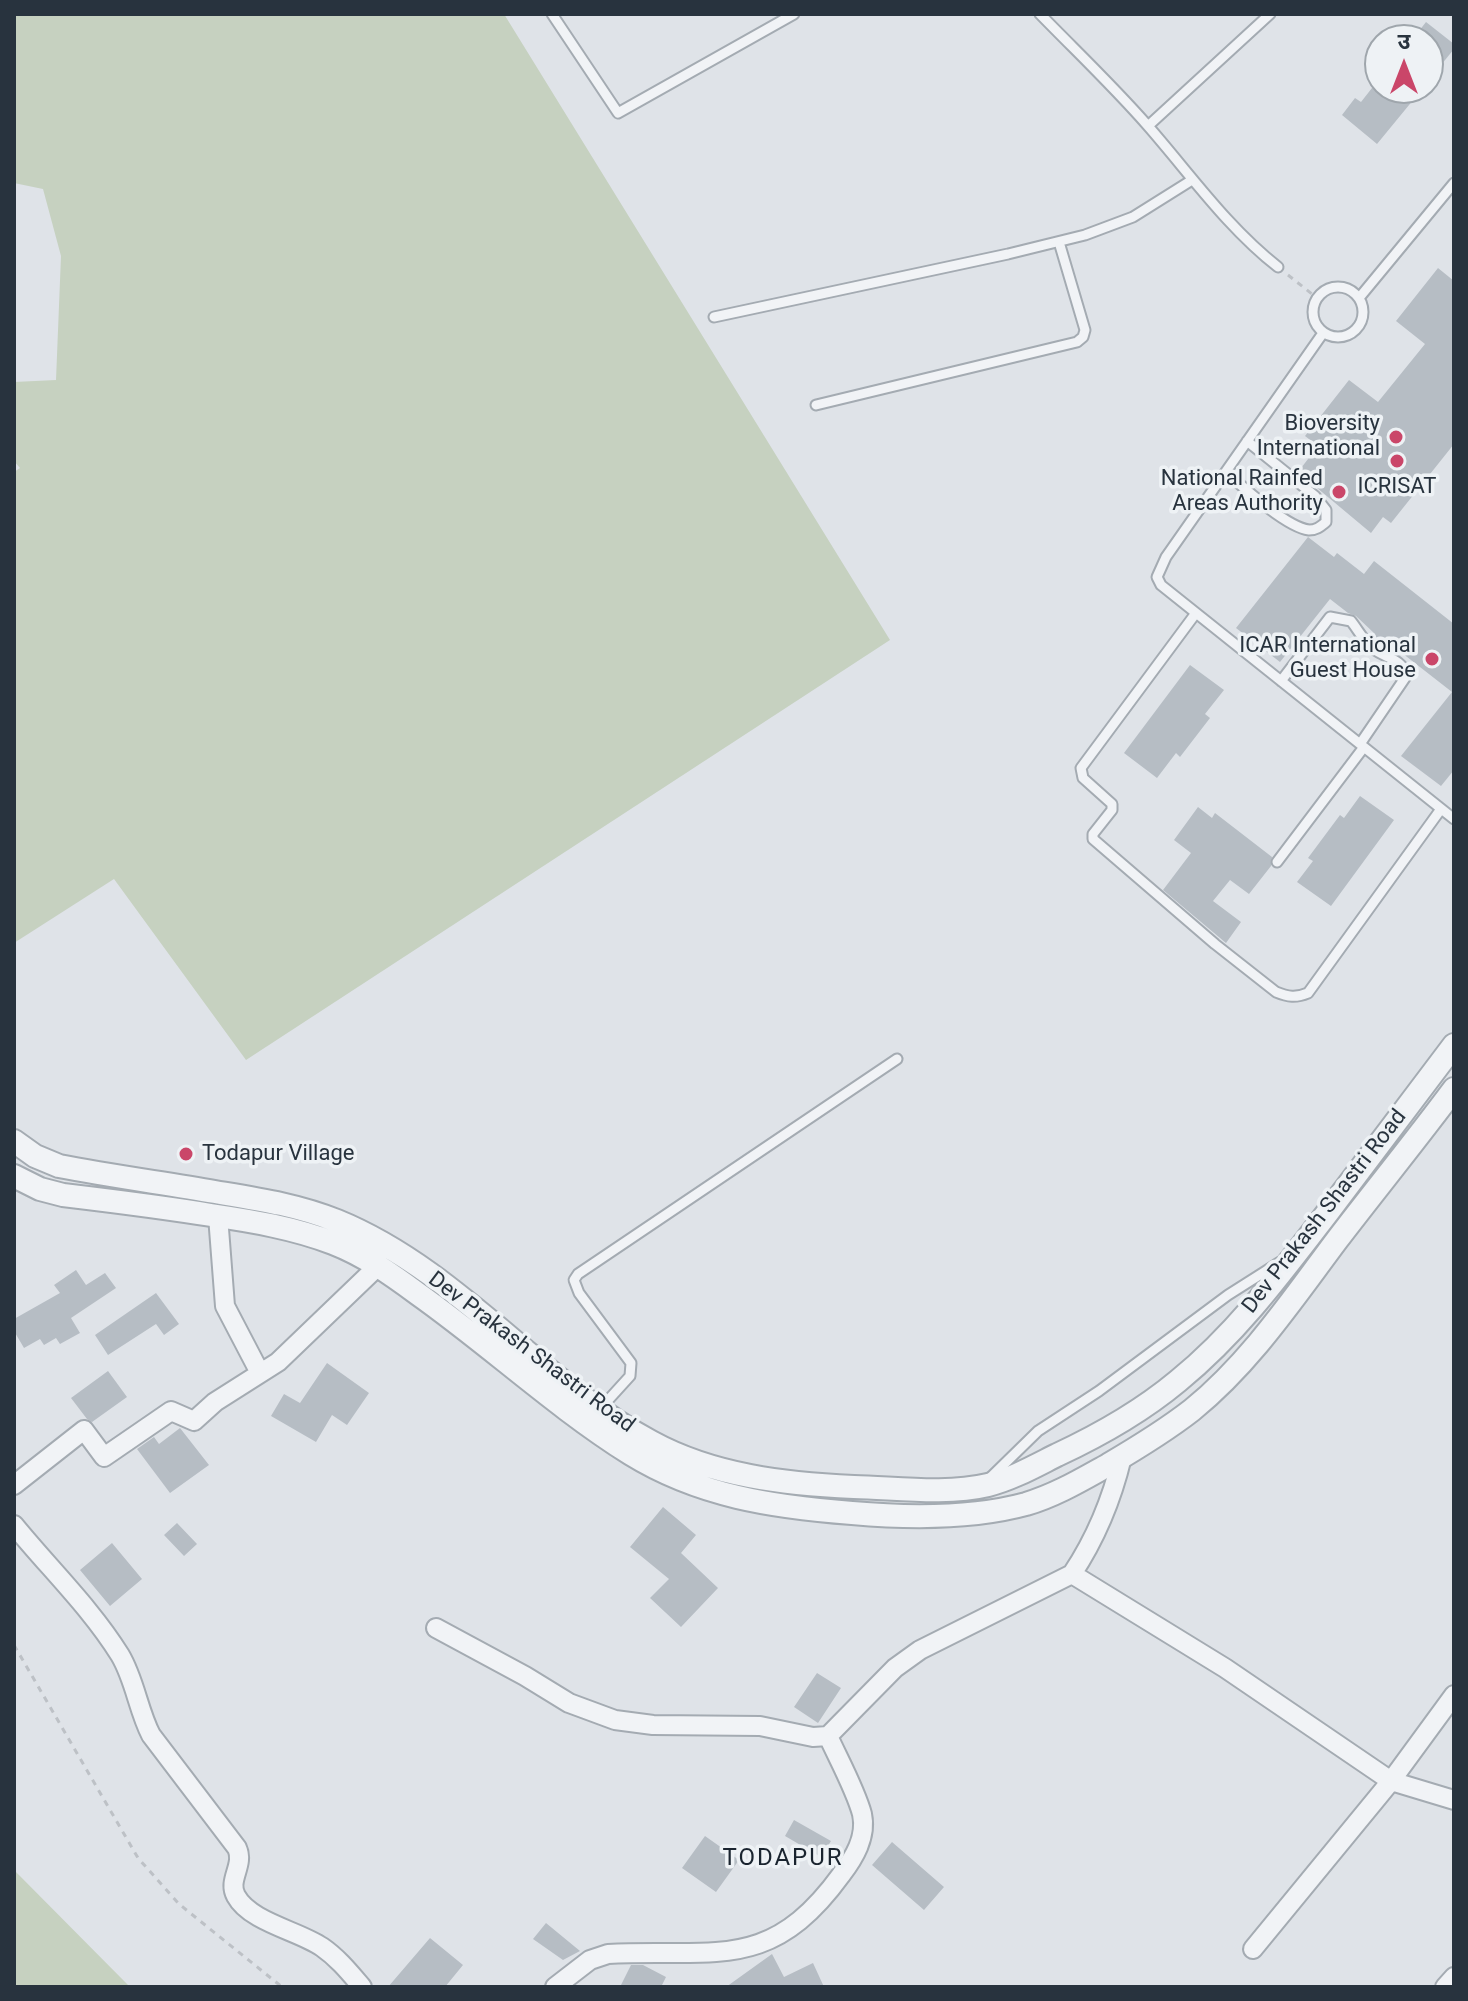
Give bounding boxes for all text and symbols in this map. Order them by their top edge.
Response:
north arrow [1364,24,1444,104]
text: उ [1398,29,1410,54]
place label: Bioversity International [1257,411,1380,462]
marker: Bioversity International [1387,428,1405,446]
marker: ICRISAT [1388,452,1406,470]
place label: National Rainfed Areas Authority [1161,466,1323,518]
place label: ICRISAT [1358,474,1436,500]
marker: National Rainfed Areas Authority [1330,483,1348,501]
place label: ICAR International Guest House [1239,633,1416,684]
marker: ICAR International Guest House [1423,650,1441,668]
street label: Dev Prakash Shastri Road [1237,1105,1413,1319]
place label: Todapur Village [202,1141,354,1167]
marker: Todapur Village [177,1145,195,1163]
street label: Dev Prakash Shastri Road [423,1267,639,1439]
district label: TODAPUR [722,1845,844,1873]

